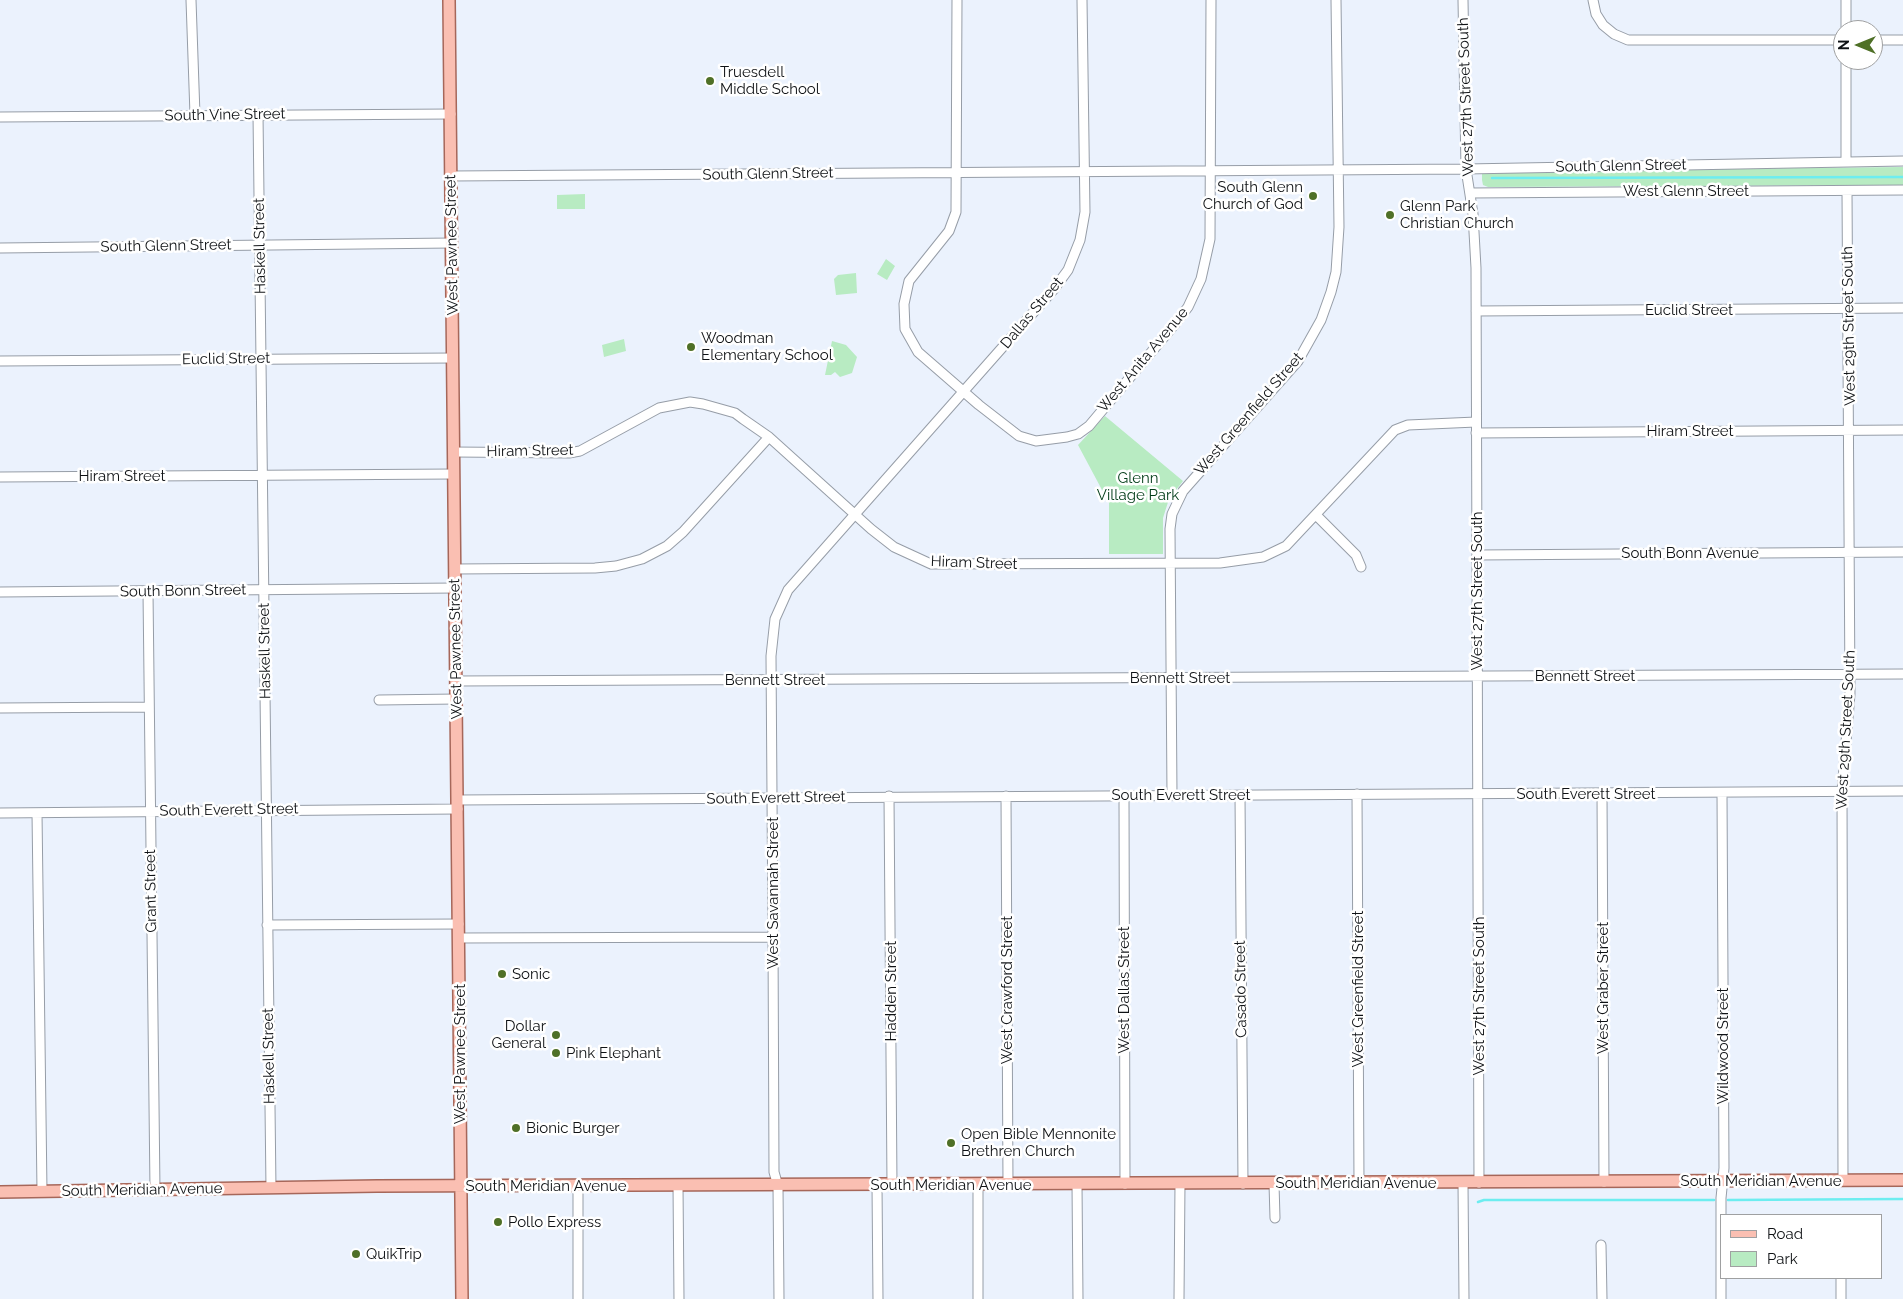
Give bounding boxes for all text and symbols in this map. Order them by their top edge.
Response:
street label: West 27th Street South [1454,17,1478,177]
north arrow [1833,20,1883,70]
text: N [1836,40,1852,50]
place label: Truesdell Middle School [720,63,820,98]
marker: Truesdell Middle School [704,75,716,87]
street label: South Vine Street [164,105,286,125]
street label: South Glenn Street [1555,156,1687,176]
street label: South Glenn Street [702,164,834,184]
street label: West Pawnee Street [442,174,462,316]
place label: South Glenn Church of God [1203,178,1303,213]
street label: West Glenn Street [1623,182,1749,200]
marker: South Glenn Church of God [1307,190,1319,202]
place label: Glenn Park Christian Church [1400,197,1514,232]
street label: Haskell Street [250,198,270,294]
marker: Glenn Park Christian Church [1384,209,1396,221]
street label: South Glenn Street [100,236,232,256]
street label: West 29th Street South [1839,246,1859,406]
street label: Dallas Street [997,274,1067,352]
street label: Euclid Street [1645,301,1733,319]
street label: West Anita Avenue [1094,304,1192,416]
place label: Woodman Elementary School [701,329,833,364]
marker: Woodman Elementary School [685,341,697,353]
street label: Euclid Street [182,349,270,369]
street label: West Greenfield Street [1191,349,1307,479]
street label: Hiram Street [1647,422,1733,440]
street label: Hiram Street [486,441,574,461]
street label: Hiram Street [79,467,165,485]
park label: Glenn Village Park [1097,469,1179,504]
street label: West 27th Street South [1468,511,1486,671]
street label: South Bonn Avenue [1621,544,1759,562]
street label: Hiram Street [930,552,1018,574]
street label: West Pawnee Street [446,578,466,720]
street label: South Bonn Street [120,581,246,601]
street label: Haskell Street [255,603,275,699]
street label: West 29th Street South [1833,650,1859,810]
street label: Bennett Street [1535,667,1635,685]
street label: Bennett Street [1130,669,1230,687]
street label: Bennett Street [725,671,825,689]
street label: South Everett Street [1516,785,1656,803]
street label: South Everett Street [1111,786,1251,804]
street label: South Everett Street [706,788,846,808]
street label: South Everett Street [159,800,299,820]
street label: West Savannah Street [764,817,782,969]
street label: Grant Street [141,849,161,933]
street label: West Greenfield Street [1349,911,1367,1067]
street label: West Crawford Street [998,916,1016,1064]
street label: West 27th Street South [1470,916,1488,1076]
street label: West Graber Street [1594,922,1612,1054]
street label: West Dallas Street [1115,926,1133,1054]
street label: Casado Street [1231,940,1251,1038]
street label: Hadden Street [882,941,900,1041]
place label: Sonic [512,965,550,983]
marker: Sonic [496,968,508,980]
street label: West Pawnee Street [451,984,469,1124]
street label: Wildwood Street [1714,988,1732,1104]
street label: Haskell Street [259,1008,279,1104]
place label: Dollar General [491,1017,546,1052]
marker: Dollar General [550,1029,562,1041]
place label: Pink Elephant [566,1044,661,1062]
marker: Pink Elephant [550,1047,562,1059]
place label: Bionic Burger [526,1119,620,1137]
marker: Bionic Burger [510,1122,522,1134]
place label: Open Bible Mennonite Brethren Church [961,1125,1116,1160]
marker: Open Bible Mennonite Brethren Church [945,1137,957,1149]
street label: South Meridian Avenue [1681,1172,1841,1190]
street label: South Meridian Avenue [1276,1174,1436,1192]
street label: South Meridian Avenue [871,1176,1031,1194]
street label: South Meridian Avenue [466,1177,626,1195]
street label: South Meridian Avenue [61,1180,223,1200]
place label: Pollo Express [508,1213,601,1231]
legend [1720,1214,1883,1279]
marker: Pollo Express [492,1216,504,1228]
text: Road [1767,1225,1803,1243]
place label: QuikTrip [366,1245,422,1263]
marker: QuikTrip [350,1248,362,1260]
text: Park [1767,1250,1798,1268]

